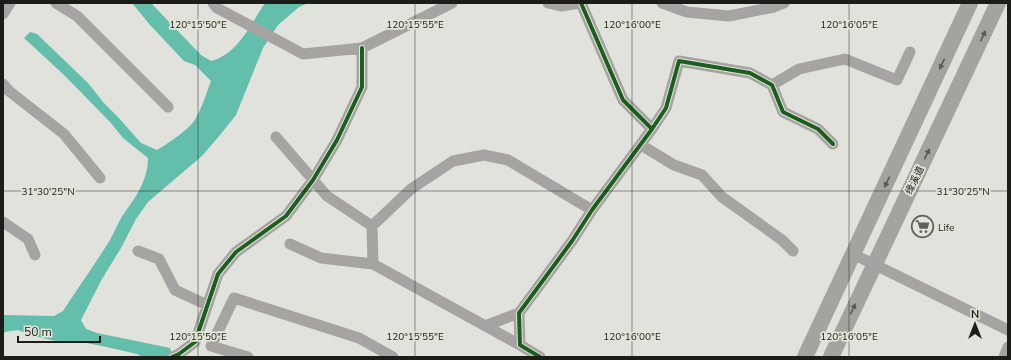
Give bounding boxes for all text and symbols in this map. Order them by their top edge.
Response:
text: 120°15'50"E [169,18,227,32]
text: 120°15'55"E [386,18,444,32]
text: 120°16'00"E [603,18,661,32]
text: 120°16'05"E [820,18,878,32]
one-way arrow [980,30,986,42]
one-way arrow [938,58,944,70]
one-way arrow [924,148,930,159]
street label: 缘溪道 [902,164,928,197]
one-way arrow [884,176,890,187]
text: 31°30'25"N [21,185,75,199]
text: 31°30'25"N [936,185,990,199]
supermarket icon: Life [909,214,935,240]
place label: Life [938,221,954,235]
one-way arrow [850,303,856,315]
north arrow [955,304,995,344]
text: N [971,307,979,322]
scale bar [18,318,100,344]
text: 50 m [24,324,52,340]
text: 120°15'50"E [169,330,227,344]
text: 120°15'55"E [386,330,444,344]
text: 120°16'00"E [603,330,661,344]
text: 120°16'05"E [820,330,878,344]

